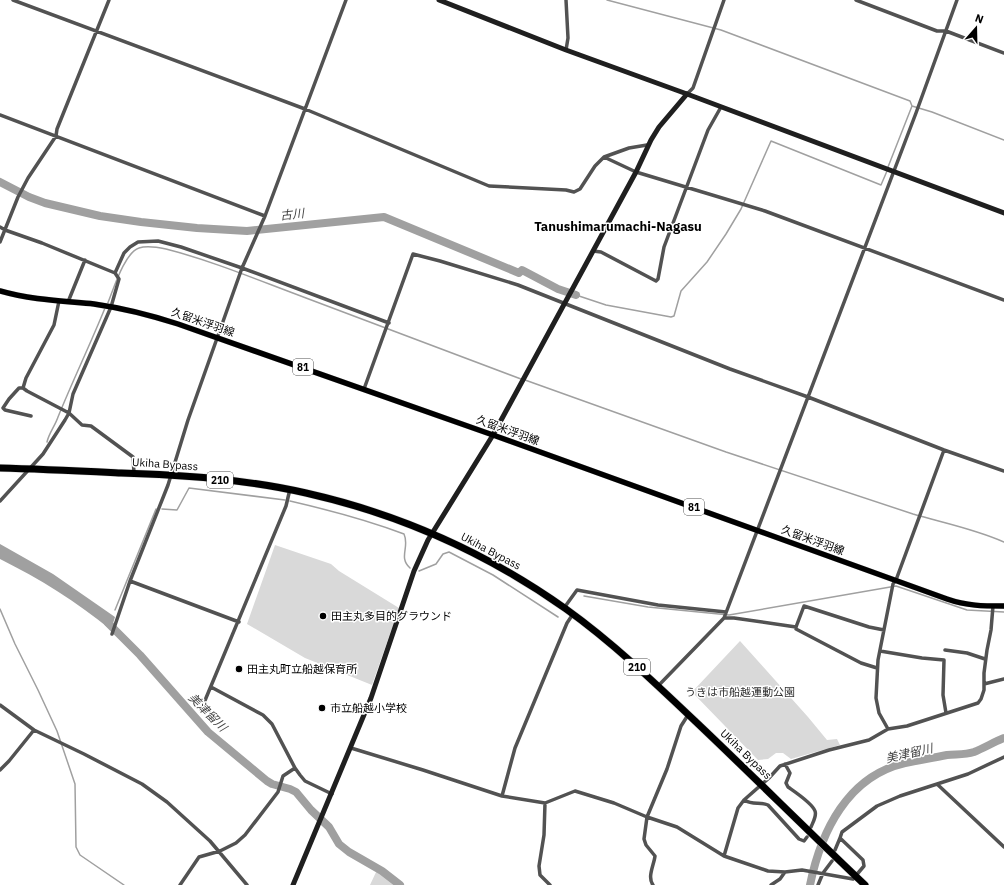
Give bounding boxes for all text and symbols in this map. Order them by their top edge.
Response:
north arrow [956,8,996,48]
text: N [973,11,986,27]
water label: 古川 [279,205,307,223]
district label: Tanushimarumachi-Nagasu [534,218,702,235]
street label: 久留米浮羽線 [170,305,236,339]
road number: 81 [293,359,313,375]
street label: 久留米浮羽線 [475,412,541,448]
street label: Ukiha Bypass [131,455,199,473]
road number: 210 [207,472,233,488]
road number: 81 [684,499,704,515]
street label: 久留米浮羽線 [780,522,846,558]
street label: Ukiha Bypass [458,529,524,573]
place label: 田主丸多目的グラウンド [331,609,452,623]
marker: 田主丸多目的グラウンド [318,611,328,621]
road number: 210 [624,659,650,675]
place label: 田主丸町立船越保育所 [247,662,358,676]
marker: 田主丸町立船越保育所 [234,664,244,674]
park label: うきは市船越運動公園 [685,685,795,699]
water label: 美津留川 [186,690,232,736]
place label: 市立船越小学校 [330,701,407,715]
marker: 市立船越小学校 [317,703,327,713]
street label: Ukiha Bypass [717,726,775,782]
water label: 美津留川 [884,740,936,766]

